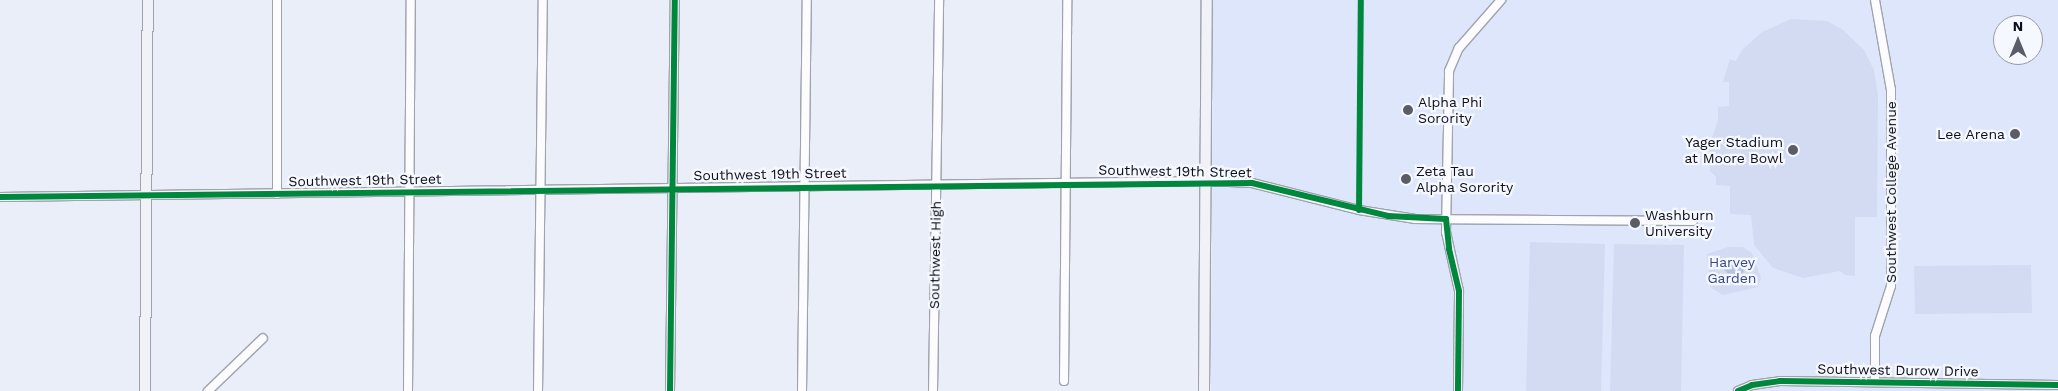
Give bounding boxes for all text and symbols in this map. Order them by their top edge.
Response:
north arrow [1993,15,2043,65]
text: N [2013,18,2023,34]
place label: Alpha Phi Sorority [1418,94,1483,126]
street label: Southwest College Avenue [1883,101,1899,283]
marker: Alpha Phi Sorority [1402,104,1414,116]
place label: Lee Arena [1937,126,2005,142]
marker: Lee Arena [2009,128,2021,140]
place label: Yager Stadium at Moore Bowl [1684,134,1783,166]
marker: Yager Stadium at Moore Bowl [1787,144,1799,156]
street label: Southwest 19th Street [1098,161,1252,181]
place label: Zeta Tau Alpha Sorority [1416,163,1513,196]
street label: Southwest 19th Street [693,164,847,184]
street label: Southwest 19th Street [288,170,442,190]
marker: Zeta Tau Alpha Sorority [1400,173,1412,185]
street label: Southwest High [926,201,944,309]
place label: Washburn University [1645,207,1714,240]
marker: Washburn University [1629,217,1641,229]
park label: Harvey Garden [1707,254,1757,286]
street label: Southwest Durow Drive [1817,360,1979,380]

